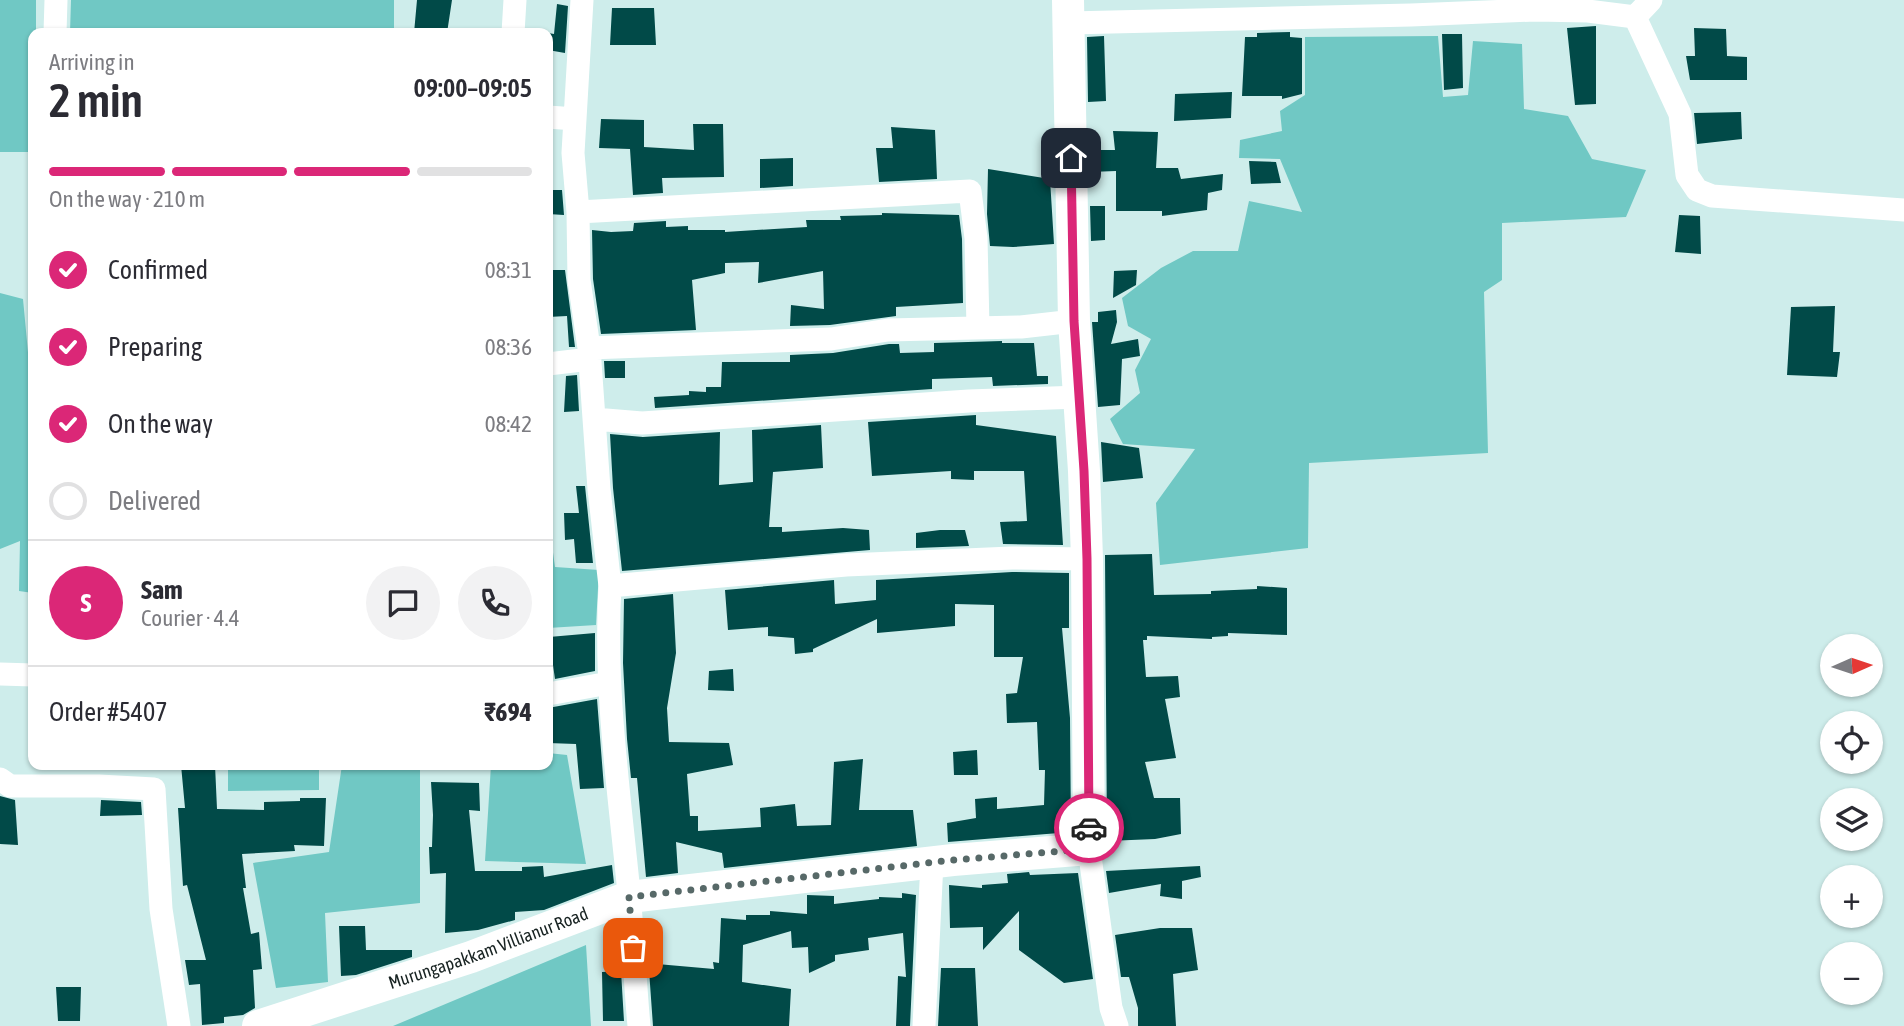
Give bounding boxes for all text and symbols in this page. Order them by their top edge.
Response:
text: Arriving in [49,49,135,75]
text: 09:00–09:05 [414,73,532,103]
text: 2 min [49,74,143,127]
pin [1041,128,1101,188]
icon: home [1052,139,1090,177]
text: On the way · 210 m [49,186,205,212]
icon: check [49,251,87,289]
text: Confirmed [108,255,208,285]
text: 08:31 [485,257,532,283]
icon: check [49,328,87,366]
text: Preparing [108,332,202,362]
text: 08:36 [485,334,532,360]
icon: check [49,405,87,443]
text: On the way [108,409,213,439]
text: 08:42 [485,411,532,437]
text: Delivered [108,486,201,516]
button: chat [366,566,440,640]
button: phone [458,566,532,640]
text: Sam [141,575,183,605]
text: S [81,588,91,618]
text: Courier · 4.4 [141,605,240,631]
north arrow [1820,634,1883,696]
map controls [1820,634,1883,1005]
text: Order #5407 [49,697,168,727]
text: ₹694 [484,697,532,727]
button: locate [1820,711,1883,774]
button: layers [1820,788,1883,851]
courier [1054,793,1124,863]
icon: car [1070,809,1108,847]
button: + [1820,865,1883,928]
street label: Murungapakkam Villianur Road [386,903,591,993]
pin [603,918,663,978]
icon: bag [614,929,652,967]
button: − [1820,942,1883,1005]

